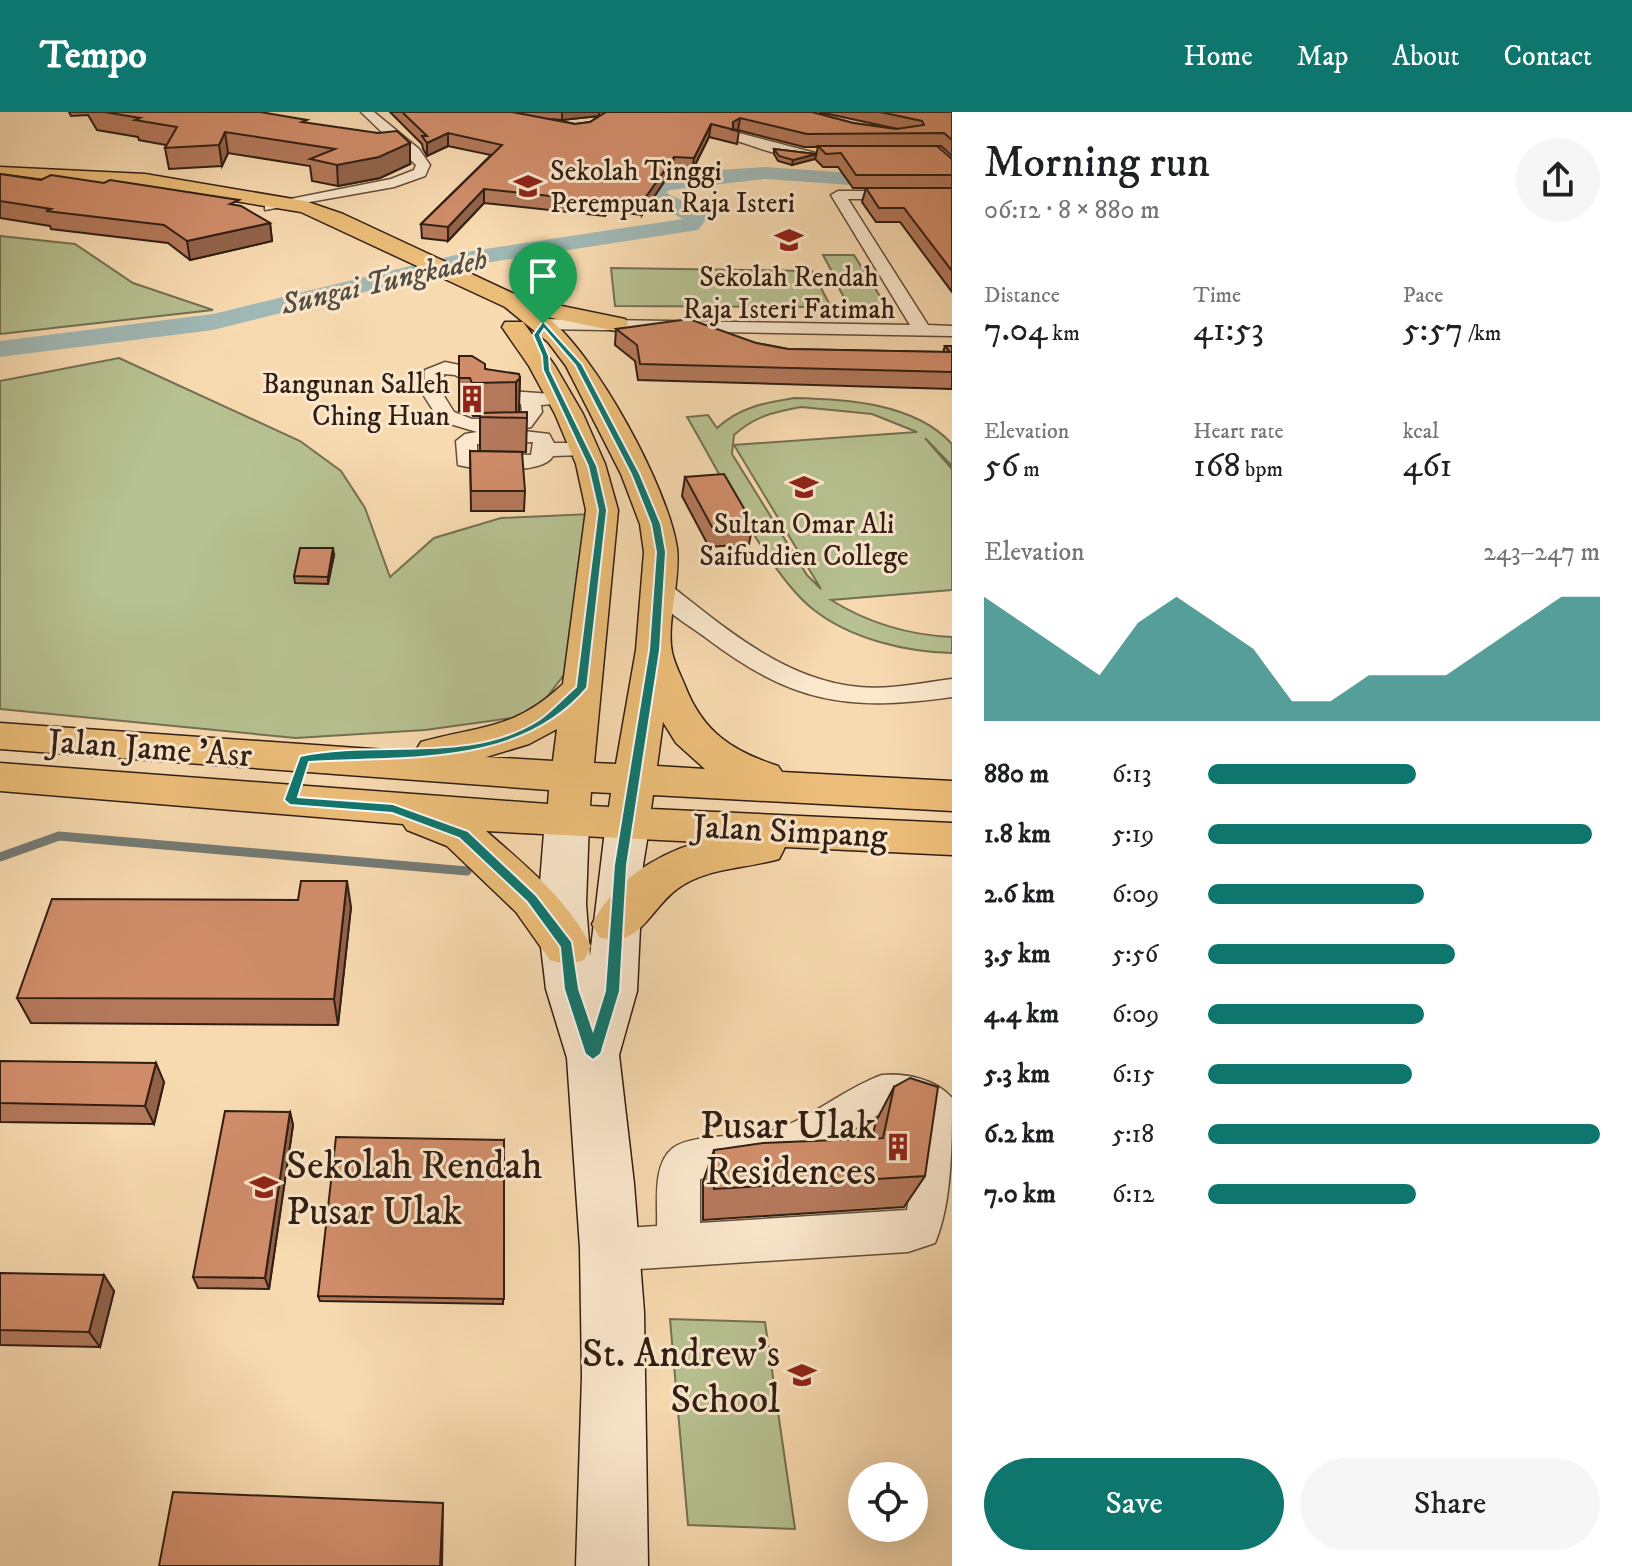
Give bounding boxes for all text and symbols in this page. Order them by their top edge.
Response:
text: Tempo [40,32,147,80]
text: Home [1184,39,1253,74]
text: Map [1297,39,1348,74]
text: About [1392,39,1459,74]
text: Contact [1503,39,1592,74]
text: Morning run [984,136,1210,191]
button: share [1516,138,1600,222]
place label: Sekolah Tinggi Perempuan Raja Isteri [550,154,795,221]
school or university icon: Sekolah Tinggi Perempuan Raja Isteri [513,171,543,201]
text: 06:12 · 8 × 880 m [984,194,1160,227]
school or university icon: Sekolah Rendah Raja Isteri Fatimah [774,225,804,255]
water label: Sungai Tungkadeh [277,241,491,324]
pin [509,242,577,324]
icon: arrive [521,254,565,298]
place label: Sekolah Rendah Raja Isteri Fatimah [683,260,895,327]
text: Distance [984,282,1060,309]
text: Time [1193,282,1241,309]
text: Pace [1403,282,1443,309]
text: 7.04 [984,309,1048,351]
text: 41:53 [1193,309,1264,351]
text: 5:57 [1403,309,1463,351]
text: km [1048,320,1080,347]
text: /km [1463,320,1501,347]
place label: Bangunan Salleh Ching Huan [262,367,450,434]
building icon: Bangunan Salleh Ching Huan [457,384,487,414]
text: Elevation [984,418,1069,445]
text: Heart rate [1193,418,1284,445]
text: kcal [1403,418,1439,445]
text: 56 [984,445,1019,487]
text: 168 [1193,445,1240,487]
text: 461 [1403,445,1452,487]
text: m [1019,456,1040,483]
text: bpm [1240,456,1283,483]
school or university icon: Sultan Omar Ali Saifuddien College [789,472,819,502]
place label: Sultan Omar Ali Saifuddien College [699,507,909,574]
text: Elevation [984,536,1085,569]
text: 243–247 m [1483,536,1600,569]
street label: Jalan Jame 'Asr [43,721,254,777]
text: 880 m [984,758,1049,791]
text: 6:13 [1112,758,1152,791]
street label: Jalan Simpang [688,806,889,858]
text: 1.8 km [984,818,1051,851]
text: 5:19 [1112,818,1154,851]
text: 2.6 km [984,878,1055,911]
text: 6:09 [1112,878,1159,911]
text: 3.5 km [984,938,1050,971]
text: 5:56 [1112,938,1158,971]
text: 4.4 km [984,998,1059,1031]
text: 6:09 [1112,998,1159,1031]
text: 5.3 km [984,1058,1050,1091]
text: 6:15 [1112,1058,1155,1091]
place label: Pusar Ulak Residences [700,1102,876,1198]
text: 6.2 km [984,1118,1054,1151]
text: 5:18 [1112,1118,1154,1151]
building icon: Pusar Ulak Residences [883,1132,913,1162]
place label: Sekolah Rendah Pusar Ulak [286,1142,543,1238]
school or university icon: Sekolah Rendah Pusar Ulak [249,1172,279,1202]
text: 7.0 km [984,1178,1056,1211]
text: 6:12 [1112,1178,1155,1211]
place label: St. Andrew’s School [582,1330,780,1426]
school or university icon: St. Andrew’s School [787,1360,817,1390]
button: Save [984,1458,1284,1550]
button: Share [1300,1458,1600,1550]
map controls [848,1462,928,1542]
button: locate [848,1462,928,1542]

